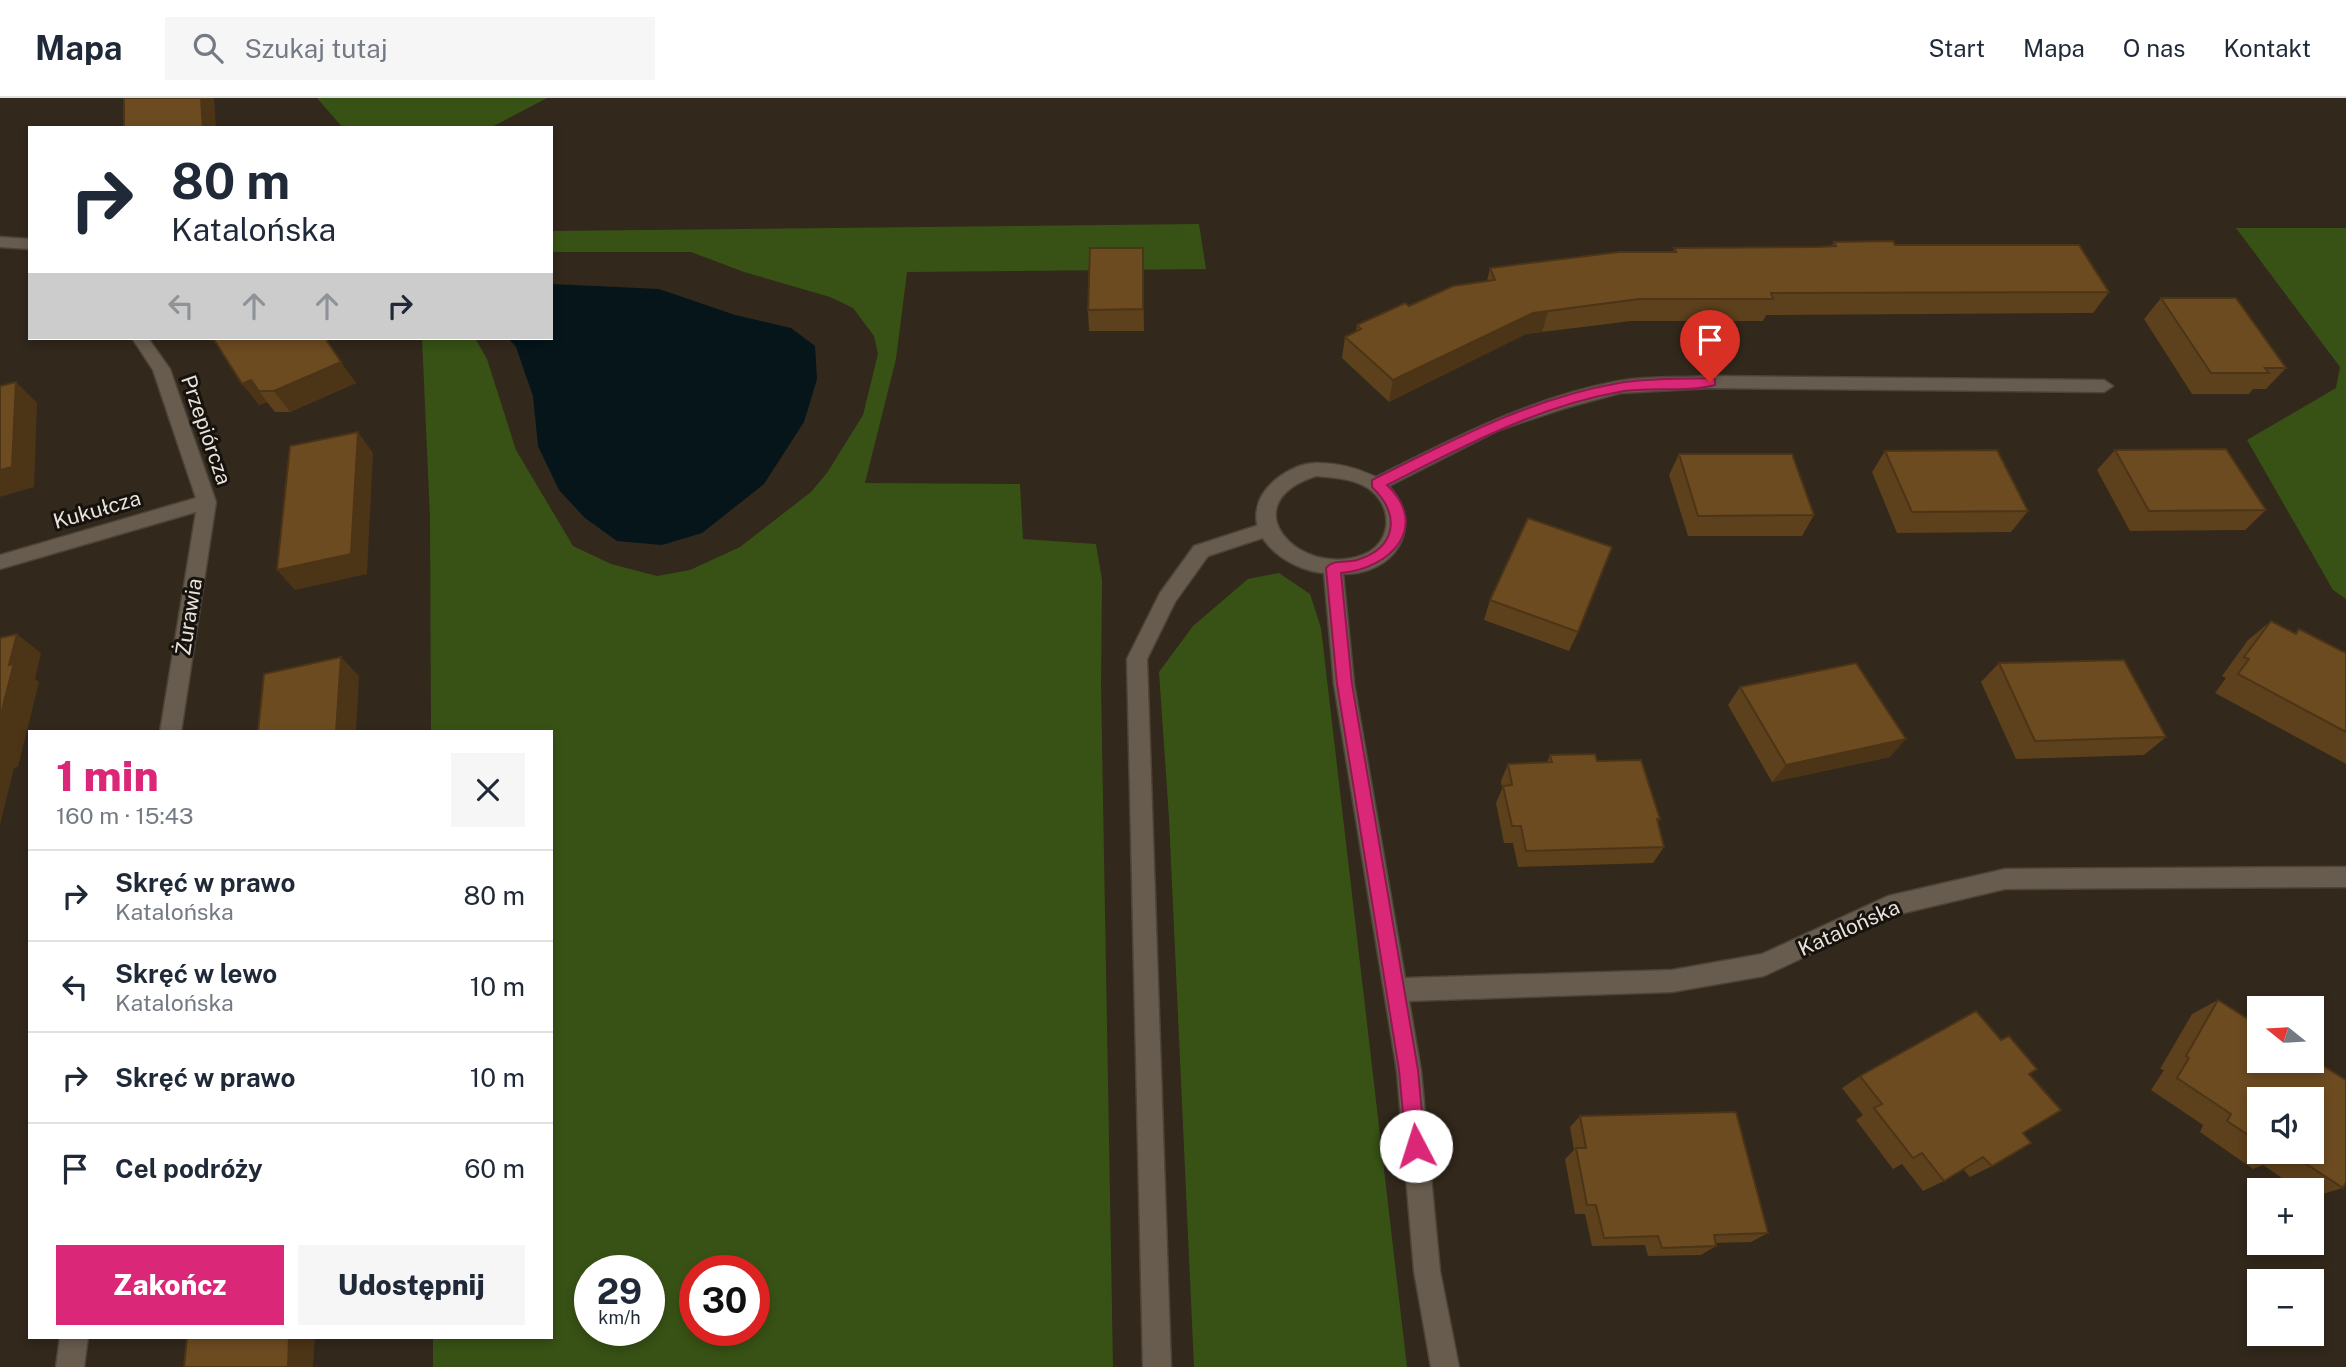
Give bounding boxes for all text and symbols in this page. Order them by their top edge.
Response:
search box [165,17,655,80]
text: Mapa [35,29,123,67]
icon: search [189,29,227,67]
text: Szukaj tutaj [245,33,388,64]
text: Start [1928,34,1985,62]
text: Mapa [2023,34,2085,62]
text: O nas [2123,34,2185,62]
text: Kontakt [2223,34,2311,62]
text: 80 m [171,152,290,210]
icon: right [56,154,147,245]
text: Katalońska [171,211,336,248]
icon: left [162,287,200,325]
icon: ahead [235,287,273,325]
icon: ahead [308,287,346,325]
icon: right [381,287,419,325]
pin [1680,310,1740,382]
icon: arrive [1691,321,1729,359]
street label: Przepiórcza [176,372,237,488]
street label: Kukułcza [50,485,143,534]
street label: Żurawia [170,576,207,657]
text: 1 min [56,751,159,800]
button: close [451,753,525,827]
text: 160 m · 15:43 [56,802,193,829]
text: Skręć w prawo [115,867,295,898]
icon: right [56,877,94,915]
text: 80 m [464,880,525,911]
street label: Katalońska [1794,894,1903,961]
text: Katalońska [115,898,234,925]
text: Skręć w lewo [115,958,277,989]
icon: left [56,968,94,1006]
text: 10 m [470,971,525,1002]
text: Katalońska [115,989,234,1016]
north arrow [2247,996,2324,1073]
map controls [2247,996,2324,1346]
icon: right [56,1059,94,1097]
text: Skręć w prawo [115,1062,295,1093]
text: 10 m [470,1062,525,1093]
button: sound [2247,1087,2324,1164]
position arrow [1379,1109,1453,1183]
icon: arrive [56,1150,94,1188]
text: Cel podróży [115,1153,263,1184]
text: 60 m [464,1153,525,1184]
button: + [2247,1178,2324,1255]
button: Zakończ [56,1245,284,1325]
button: Udostępnij [298,1245,525,1325]
speed limit sign: 30 [679,1255,770,1346]
button: − [2247,1269,2324,1346]
text: 29 [597,1271,642,1312]
text: km/h [598,1307,641,1328]

